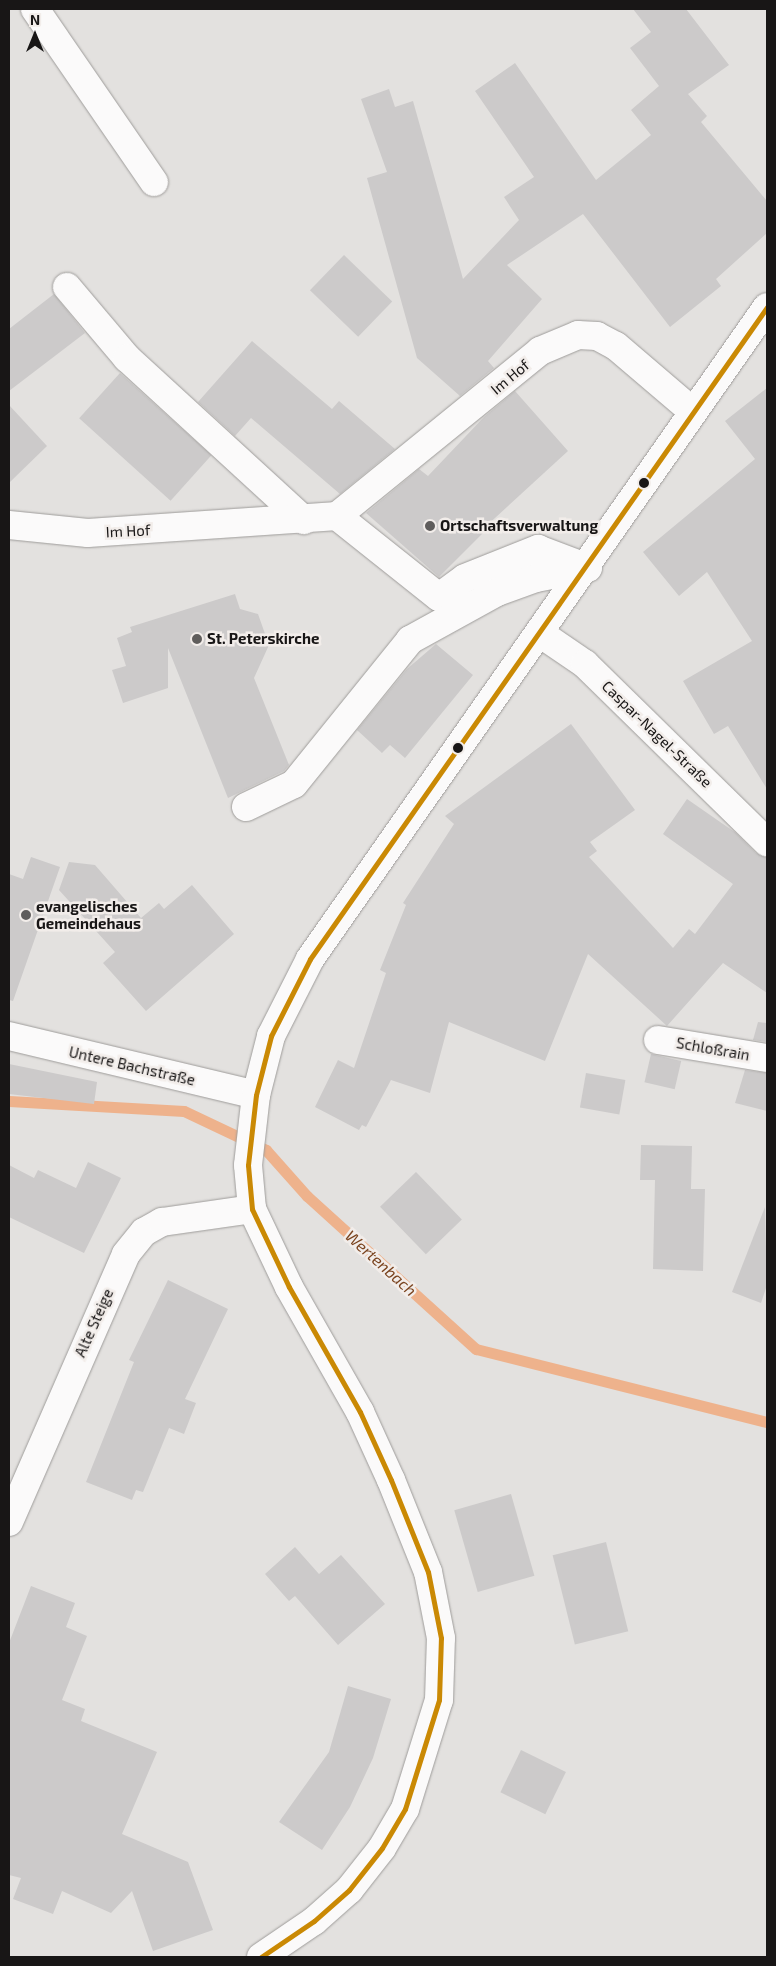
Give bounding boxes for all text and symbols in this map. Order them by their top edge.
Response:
north arrow [10,10,60,60]
text: N [30,11,40,28]
street label: Im Hof [487,356,533,398]
unlabelled marker [639,478,649,488]
place label: Ortschaftsverwaltung [440,517,598,535]
marker: Ortschaftsverwaltung [424,520,436,532]
street label: Im Hof [105,521,151,541]
place label: St. Peterskirche [207,630,319,648]
marker: St. Peterskirche [191,633,203,645]
street label: Caspar-Nagel-Straße [598,677,716,791]
unlabelled marker [453,743,463,753]
place label: evangelisches Gemeindehaus [36,897,141,932]
marker: evangelisches Gemeindehaus [20,909,32,921]
street label: Schloßrain [675,1034,751,1064]
street label: Untere Bachstraße [67,1043,197,1089]
water label: Wertenbach [342,1226,420,1300]
street label: Alte Steige [71,1286,117,1360]

